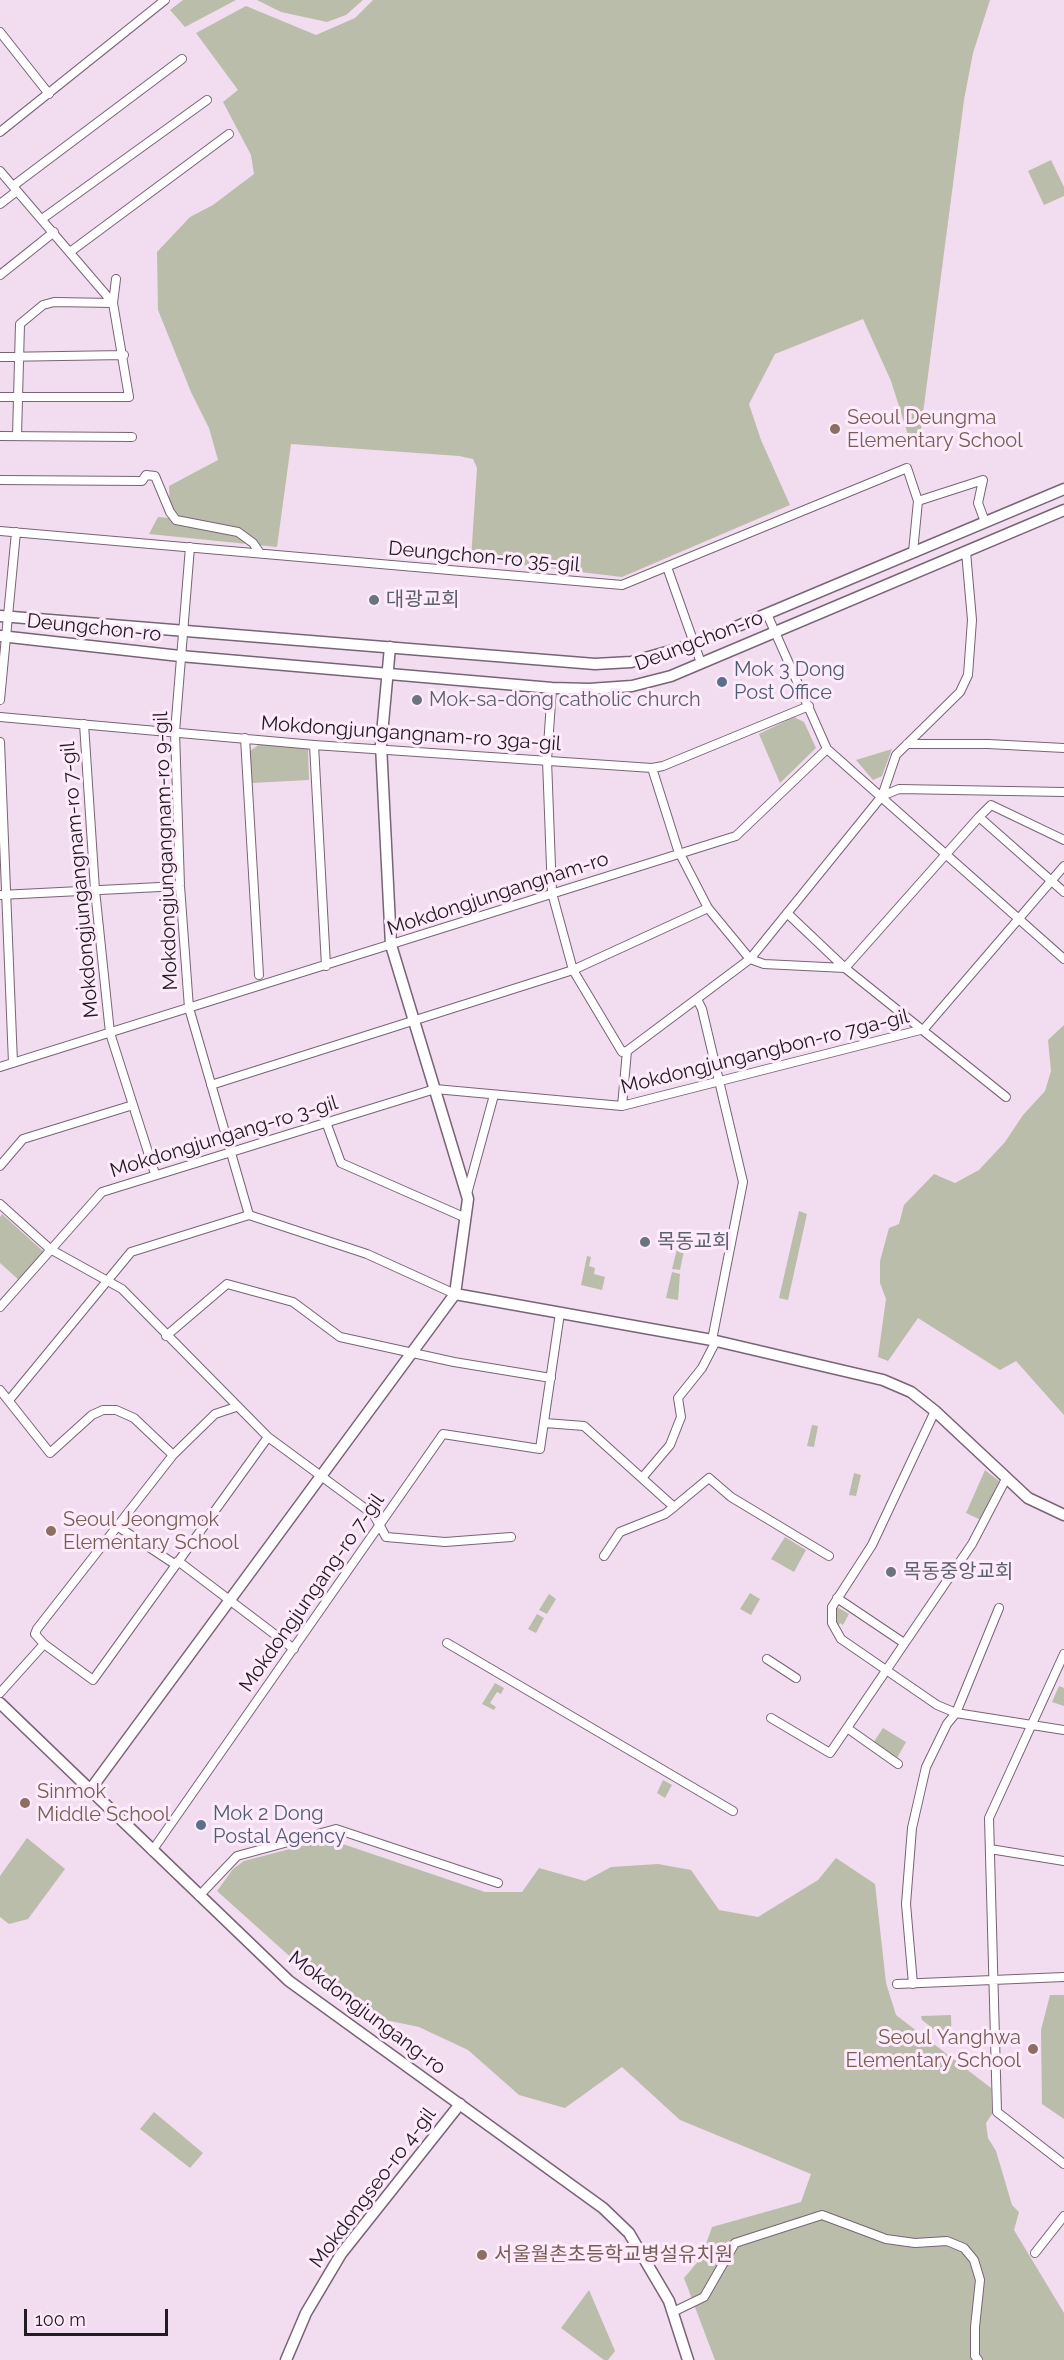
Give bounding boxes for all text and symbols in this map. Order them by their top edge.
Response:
place label: Seoul Deungma Elementary School [847,406,1023,453]
marker: Seoul Deungma Elementary School [828,422,842,436]
street label: Deungchon-ro 35-gil [387,537,581,577]
place label: 대광교회 [386,588,460,612]
marker: 대광교회 [367,593,381,607]
street label: Deungchon-ro [632,606,766,676]
street label: Deungchon-ro [26,609,162,647]
place label: Mok 3 Dong Post Office [734,658,845,705]
marker: Mok 3 Dong Post Office [715,675,729,689]
place label: Mok-sa-dong catholic church [429,688,701,712]
marker: Mok-sa-dong catholic church [410,693,424,707]
street label: Mokdongjungangnam-ro 9-gil [149,711,183,991]
street label: Mokdongjungangnam-ro 3ga-gil [260,712,562,756]
street label: Mokdongjungangnam-ro 7-gil [56,741,104,1019]
street label: Mokdongjungangnam-ro [384,847,612,941]
street label: Mokdongjungangbon-ro 7ga-gil [618,1005,912,1099]
street label: Mokdongjungang-ro 3-gil [107,1091,341,1183]
place label: 목동교회 [657,1230,731,1254]
marker: 목동교회 [638,1235,652,1249]
street label: Mokdongjungang-ro 7-gil [234,1489,390,1697]
place label: Seoul Jeongmok Elementary School [63,1508,239,1555]
marker: Seoul Jeongmok Elementary School [44,1524,58,1538]
place label: 목동중앙교회 [903,1560,1013,1584]
marker: 목동중앙교회 [884,1565,898,1579]
place label: Sinmok Middle School [37,1780,170,1827]
marker: Sinmok Middle School [18,1796,32,1810]
place label: Mok 2 Dong Postal Agency [213,1802,346,1849]
marker: Mok 2 Dong Postal Agency [194,1818,208,1832]
street label: Mokdongjungang-ro [284,1946,450,2080]
place label: Seoul Yanghwa Elementary School [845,2026,1021,2073]
marker: Seoul Yanghwa Elementary School [1026,2042,1040,2056]
street label: Mokdongseo-ro 4-gil [305,2103,441,2273]
place label: 서울월촌초등학교병설유치원 [494,2243,733,2267]
marker: 서울월촌초등학교병설유치원 [475,2248,489,2262]
scale bar [27,2297,171,2335]
text: 100 m [35,2309,86,2330]

